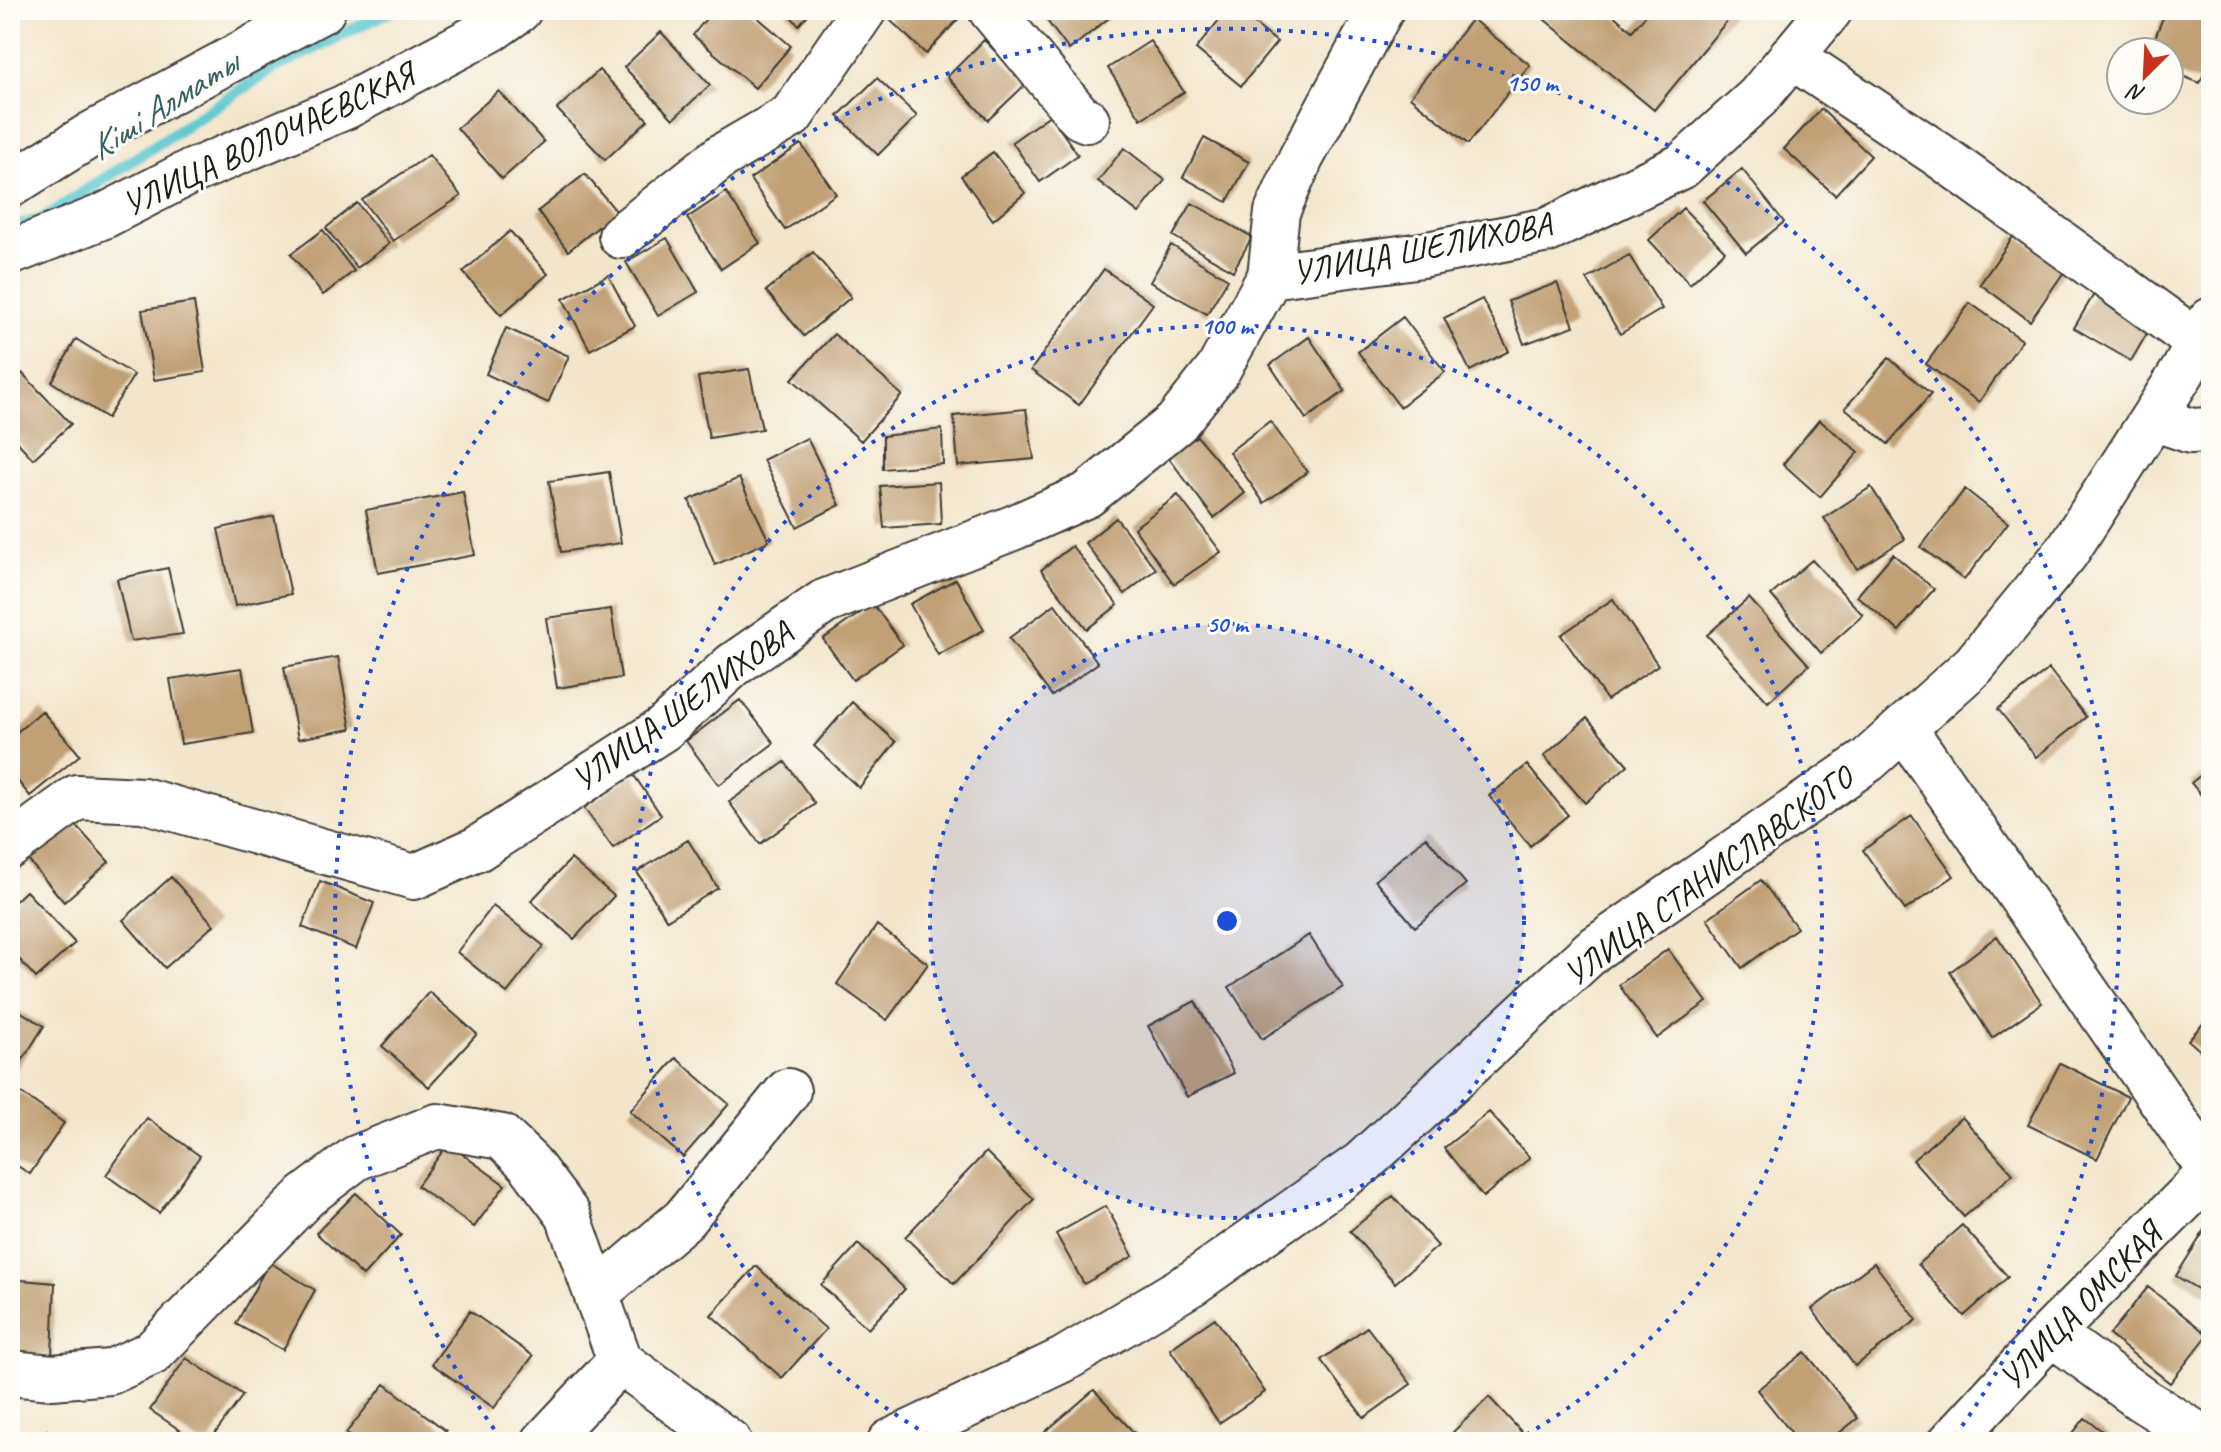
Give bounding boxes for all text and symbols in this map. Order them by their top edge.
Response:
north arrow [2105,36,2185,116]
water label: Кіші Алматы [80,37,251,170]
street label: УЛИЦА ВОЛОЧАЕВСКАЯ [115,50,425,225]
text: 150 m [1506,68,1560,98]
text: N [2122,76,2149,109]
street label: УЛИЦА ШЕЛИХОВА [1289,201,1557,294]
text: 100 m [1201,311,1255,341]
text: 50 m [1207,609,1250,639]
street label: УЛИЦА ШЕЛИХОВА [563,610,802,801]
street label: УЛИЦА СТАНИСЛАВСКОГО [1555,755,1863,995]
centre of rings [1213,907,1241,935]
street label: УЛИЦА ОМСКАЯ [1989,1210,2174,1399]

